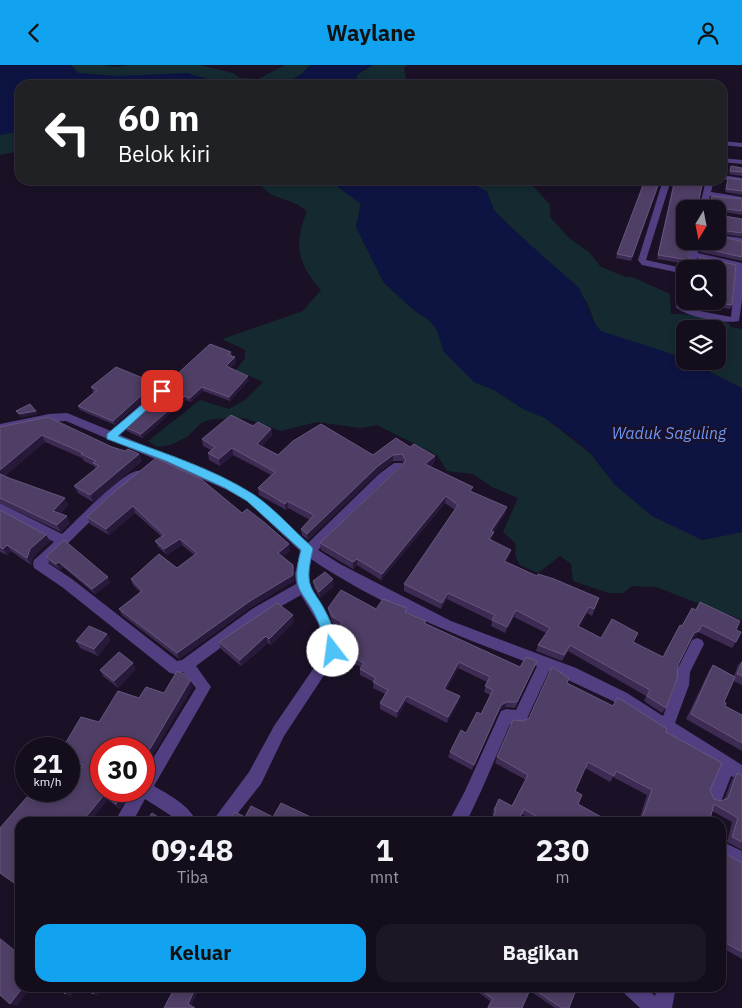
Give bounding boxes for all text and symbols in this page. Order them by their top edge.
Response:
text: Waylane [326,18,416,47]
icon: back [20,19,48,47]
icon: person [694,19,722,47]
text: 60 m [118,95,200,141]
icon: left [35,100,100,165]
text: Belok kiri [118,139,210,168]
north arrow [676,200,726,250]
map controls [676,200,726,370]
button: search [676,260,726,310]
button: layers [676,320,726,370]
pin [141,370,183,412]
icon: arrive [148,377,176,405]
water label: Waduk Saguling [612,423,727,443]
position arrow [306,624,358,676]
speed limit sign: 30 [90,737,155,802]
text: 21 [32,747,63,780]
text: km/h [33,774,62,789]
text: 09:48 [152,830,234,869]
text: 1 [375,830,393,869]
text: 230 [535,830,589,869]
text: Tiba [177,867,208,887]
text: mnt [370,867,399,887]
text: m [555,867,569,887]
button: Keluar [35,924,366,982]
button: Bagikan [376,924,706,982]

